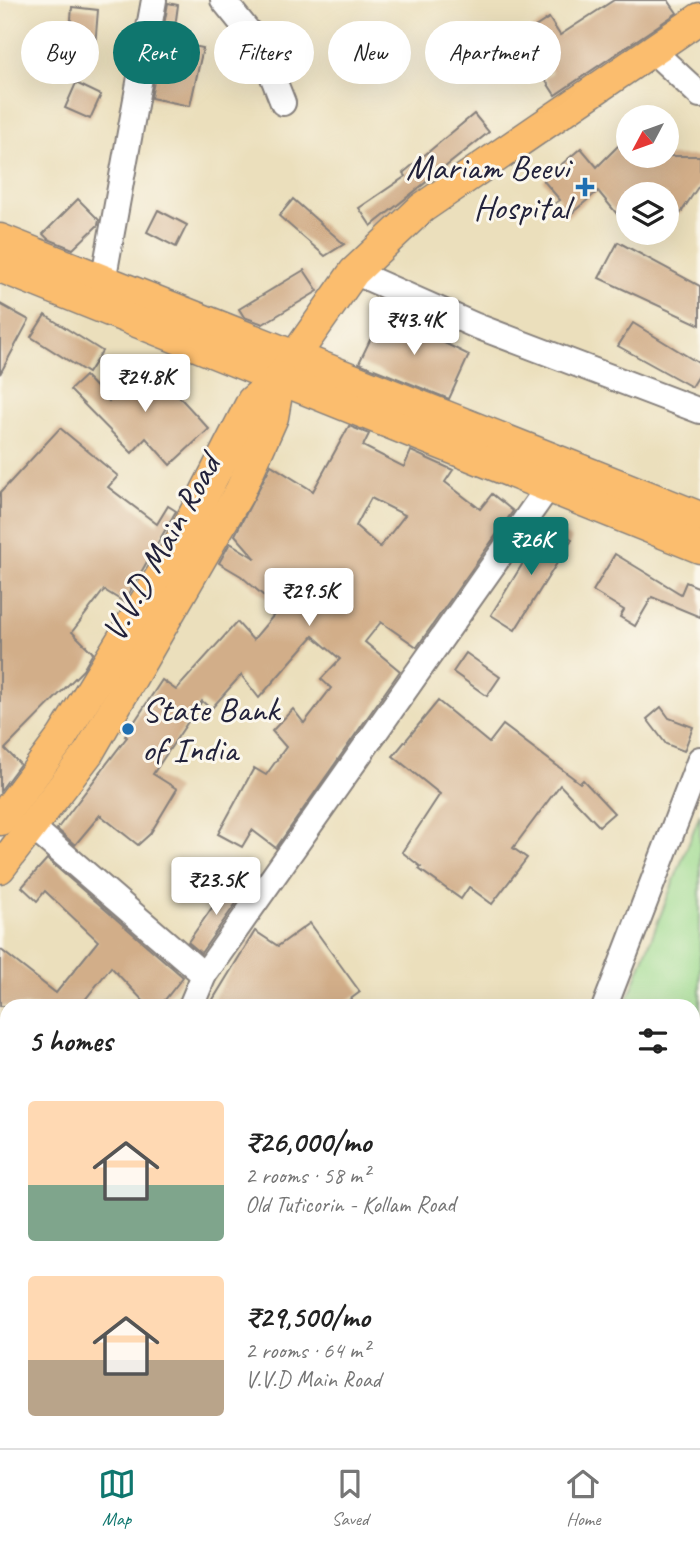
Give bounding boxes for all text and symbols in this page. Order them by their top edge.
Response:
chip: Buy [21,21,99,84]
chip: Rent [113,21,200,84]
chip: Filters [214,21,314,84]
chip: New [328,21,411,84]
chip: Apartment [425,21,561,84]
north arrow [616,105,679,168]
map controls [616,105,679,245]
place label: Mariam Beevi Hospital [406,145,575,230]
marker: Mariam Beevi Hospital [575,177,595,197]
button: layers [616,182,679,245]
pin: ₹43.4K [357,298,471,357]
text: ₹43.4K [385,305,443,334]
pin: ₹24.8K [88,354,202,414]
text: ₹24.8K [116,362,174,391]
street label: V.V.D Main Road [91,442,233,649]
pin: ₹26K [490,518,572,577]
text: ₹26K [509,525,553,554]
pin: ₹29.5K [252,568,366,628]
text: ₹29.5K [281,576,338,605]
place label: State Bank of India [142,687,282,772]
marker: State Bank of India [120,721,136,737]
pin: ₹23.5K [159,858,273,917]
text: ₹23.5K [187,865,245,894]
text: 5 homes [28,1022,112,1060]
icon: filters [634,1022,672,1060]
text: ₹26,000/mo [245,1123,371,1161]
icon: home [84,1129,168,1213]
text: 2 rooms · 58 m² [245,1161,369,1190]
text: Old Tuticorin - Kollam Road [245,1190,455,1219]
text: ₹29,500/mo [245,1298,370,1336]
icon: home [84,1304,168,1388]
text: 2 rooms · 64 m² [245,1336,369,1365]
text: V.V.D Main Road [245,1365,381,1394]
tab: Map [98,1465,136,1531]
tab: Saved [331,1465,369,1531]
tab: Home [564,1465,602,1531]

